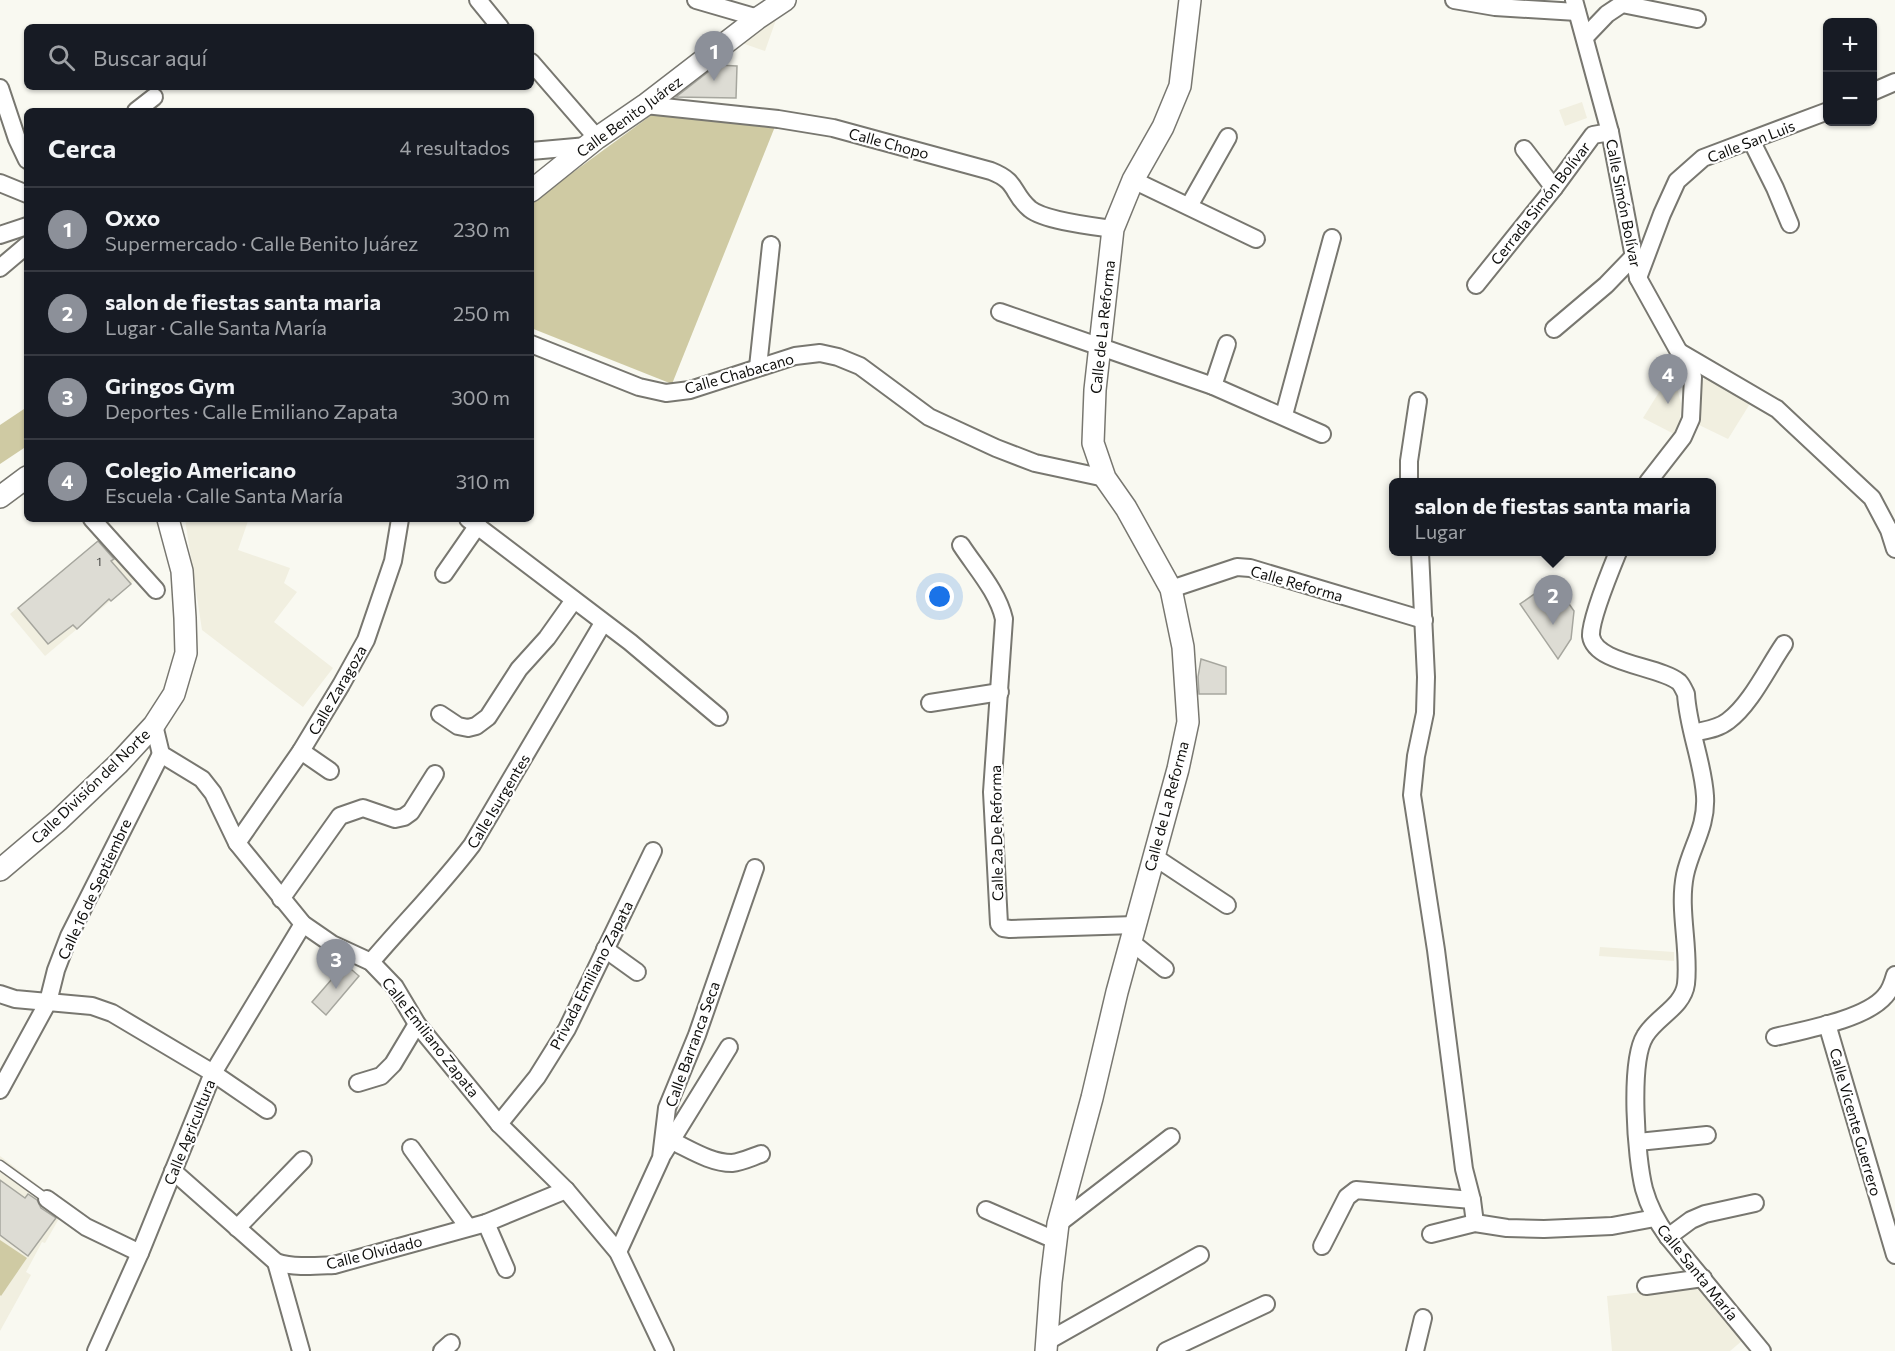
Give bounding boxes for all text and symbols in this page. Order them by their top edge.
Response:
map controls [1823,18,1877,126]
button: + [1823,18,1877,72]
search box [24,24,534,90]
pin: 1 [694,32,734,81]
icon: search [45,41,78,74]
text: Buscar aquí [93,44,207,71]
street label: Calle Benito Juárez [573,72,685,160]
button: − [1823,72,1877,126]
street label: Calle San Luis [1705,116,1797,166]
street label: Calle Chopo [847,124,931,162]
text: Cerca [48,132,116,163]
text: 4 resultados [400,135,510,159]
street label: Calle Simón Bolívar [1603,137,1645,269]
street label: Cerrada Simón Bolívar [1486,138,1594,268]
text: Oxxo [105,204,160,231]
text: 1 [63,217,72,241]
text: 230 m [453,217,510,241]
text: Supermercado · Calle Benito Juárez [105,231,418,255]
street label: Calle de La Reforma [1086,259,1118,395]
text: salon de fiestas santa maria [105,288,381,315]
text: 2 [62,301,73,325]
text: 250 m [453,301,510,325]
text: Lugar · Calle Santa María [105,315,327,339]
street label: Calle Chabacano [682,349,796,397]
pin: 4 [1648,354,1688,404]
text: Gringos Gym [105,372,235,399]
text: 3 [62,385,73,409]
text: 300 m [451,385,510,409]
text: Deportes · Calle Emiliano Zapata [105,399,398,423]
text: Colegio Americano [105,456,296,483]
text: 4 [61,469,74,493]
text: 310 m [456,469,510,493]
popup [1389,478,1716,556]
text: Escuela · Calle Santa María [105,483,343,507]
text: salon de fiestas santa maria [1415,492,1691,519]
text: Lugar [1415,519,1466,543]
house number: 1 [96,554,102,568]
street label: Calle Reforma [1249,561,1345,605]
pin: 2 [1534,576,1572,625]
your location [925,582,954,611]
street label: Calle Zaragoza [304,642,370,738]
street label: Calle División del Norte [27,725,153,847]
street label: Calle de La Reforma [1140,739,1192,873]
street label: Calle Isurgentes [463,750,533,852]
street label: Calle 2a De Reforma [986,765,1006,901]
street label: Calle 16 de Septiembre [53,816,135,962]
street label: Privada Emiliano Zapata [546,898,636,1052]
pin: 3 [316,940,356,989]
street label: Calle Emiliano Zapata [379,974,483,1100]
street label: Calle Barranca Seca [661,979,723,1109]
street label: Calle Vicente Guerrero [1826,1046,1886,1198]
street label: Calle Agricultura [160,1077,218,1187]
street label: Calle Santa María [1654,1220,1742,1324]
street label: Calle Olvidado [324,1231,424,1273]

